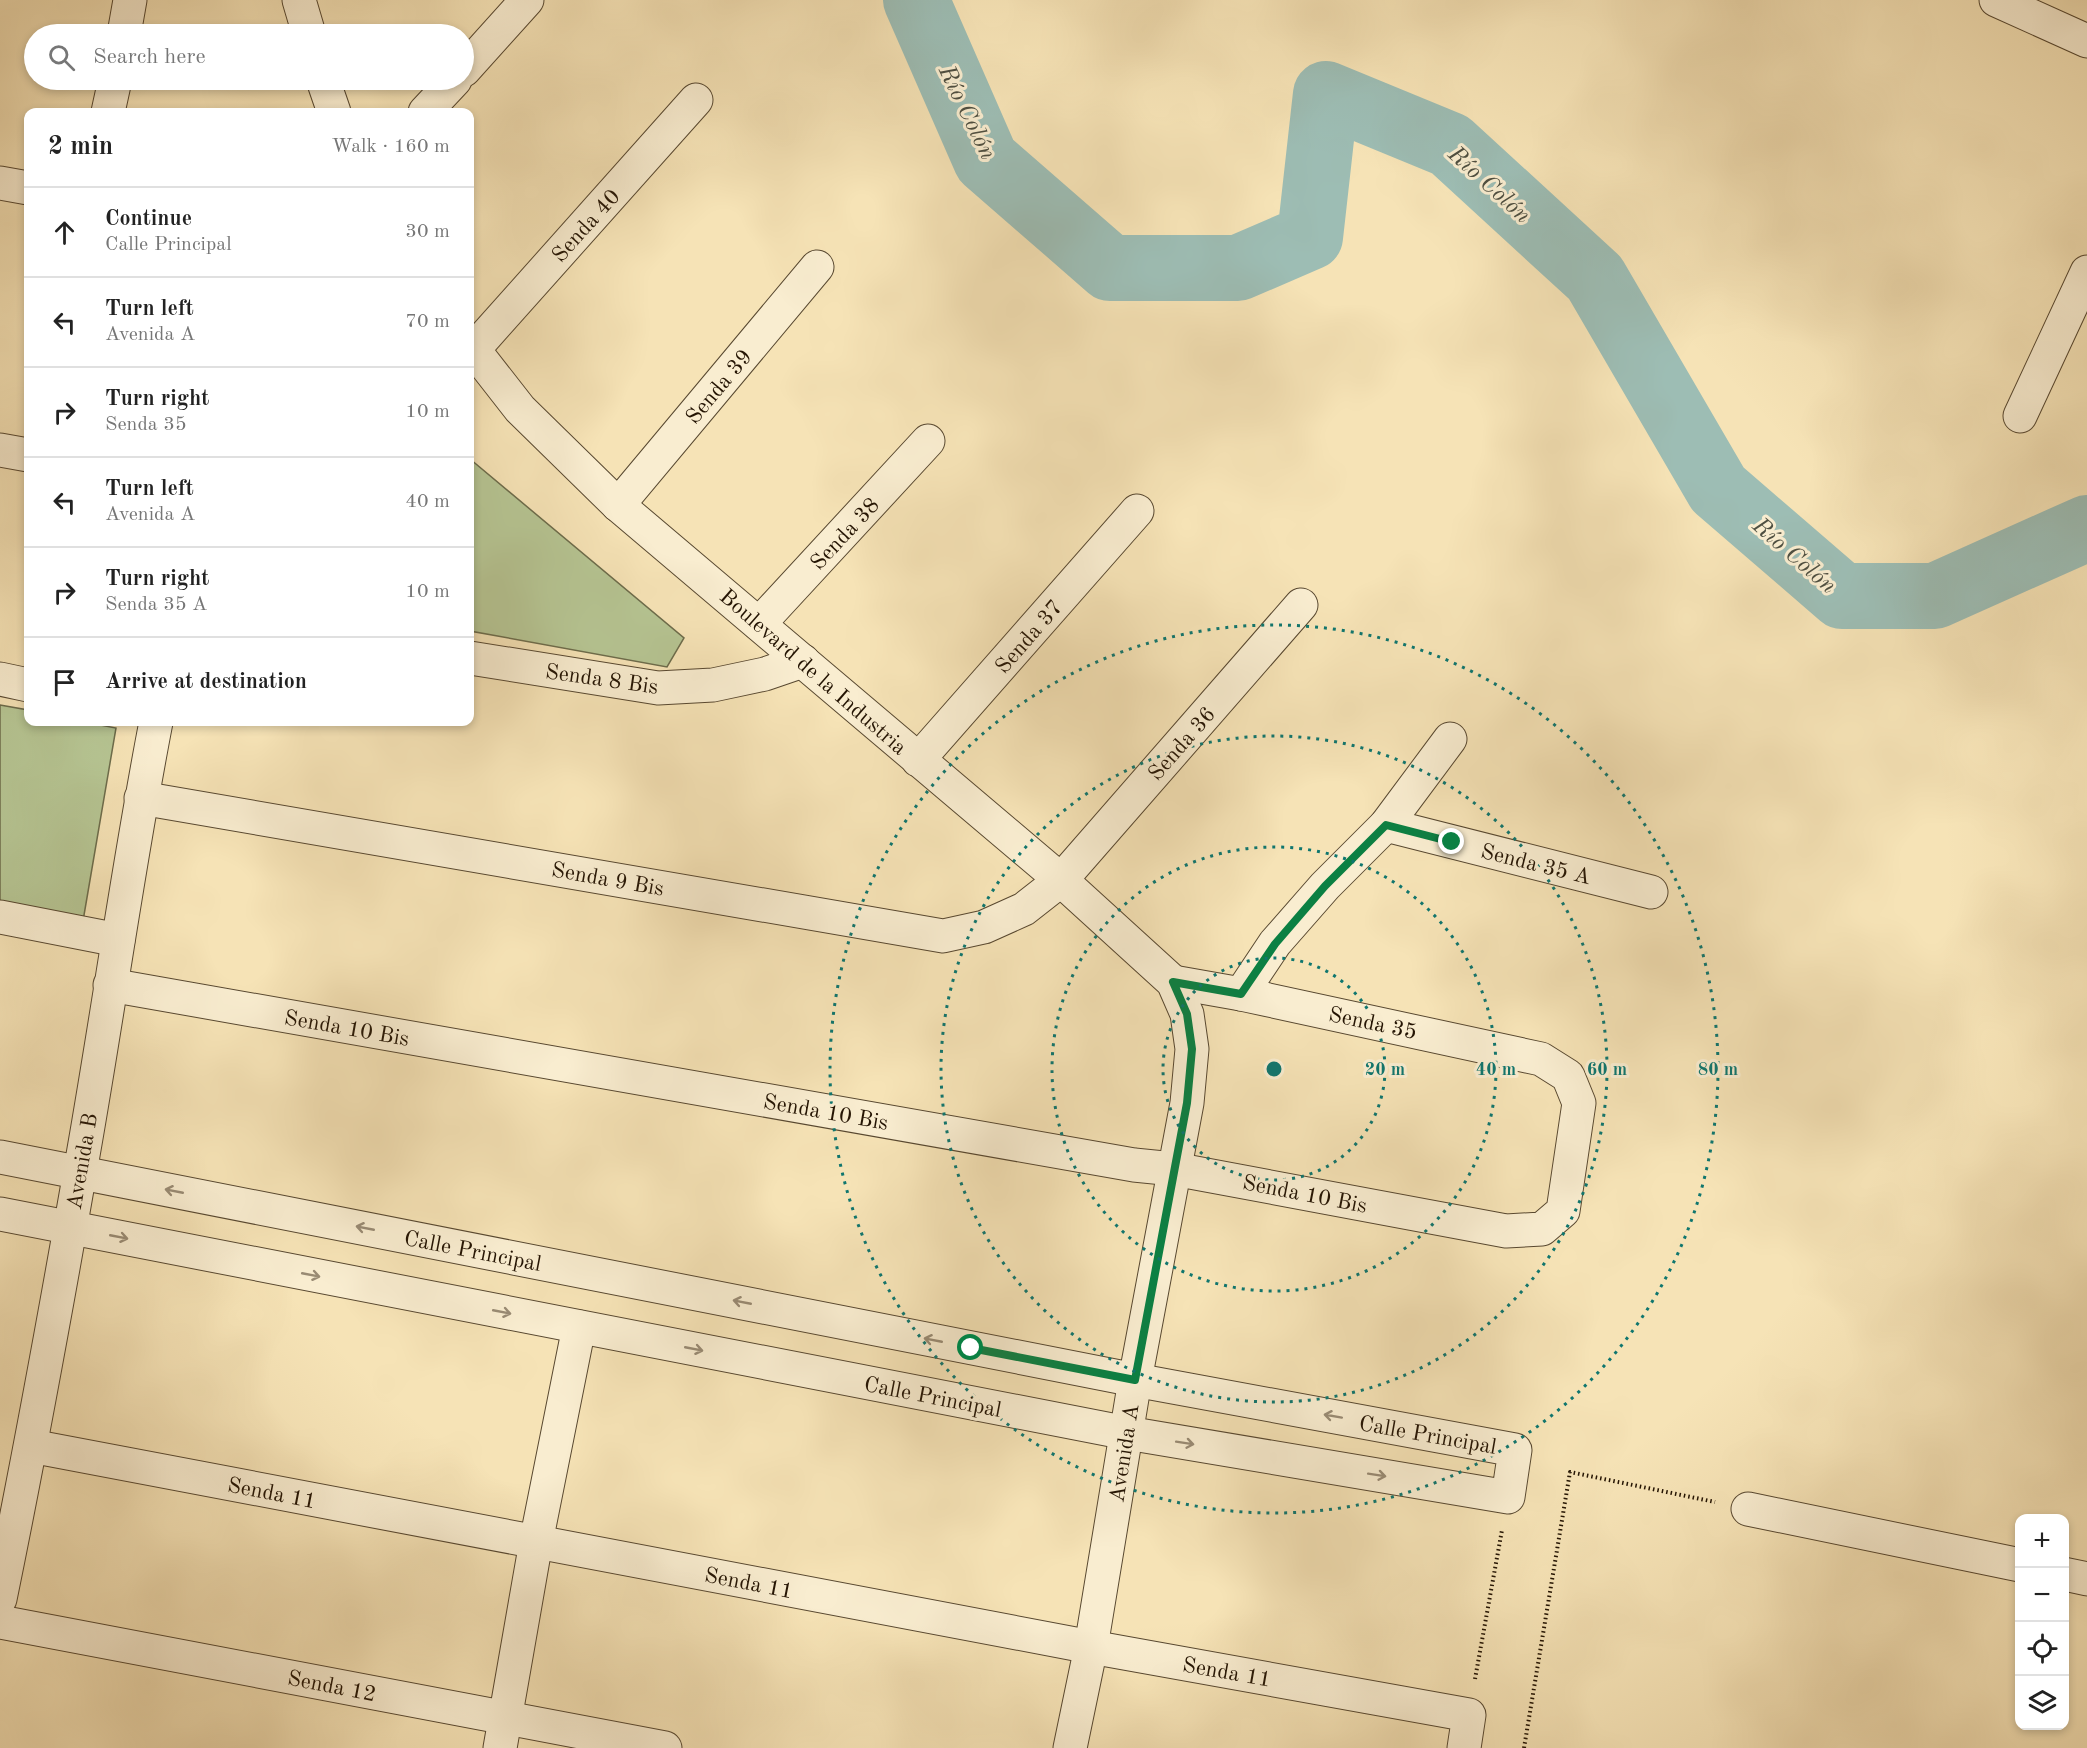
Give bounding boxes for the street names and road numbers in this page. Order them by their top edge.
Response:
street label: Senda 40 [548,186,625,267]
street label: Senda 39 [682,346,757,429]
street label: Senda 38 [807,494,884,575]
street label: Boulevard de la Industria [715,585,911,760]
street label: Senda 37 [992,596,1067,678]
street label: Senda 8 Bis [544,661,660,699]
street label: Senda 36 [1145,703,1220,785]
street label: Senda 35 A [1478,841,1593,889]
street label: Senda 9 Bis [550,859,666,901]
street label: Senda 35 [1326,1004,1419,1044]
street label: Senda 10 Bis [282,1007,411,1051]
street label: Senda 10 Bis [761,1091,890,1135]
street label: Avenida B [64,1111,102,1211]
street label: Senda 10 Bis [1240,1172,1369,1218]
street label: Calle Principal [402,1228,543,1276]
street label: Calle Principal [862,1374,1003,1422]
street label: Avenida A [1106,1402,1144,1504]
street label: Calle Principal [1357,1413,1498,1459]
street label: Senda 11 [225,1475,318,1513]
street label: Senda 11 [702,1565,795,1603]
street label: Senda 11 [1181,1654,1273,1692]
street label: Senda 12 [285,1668,378,1706]

